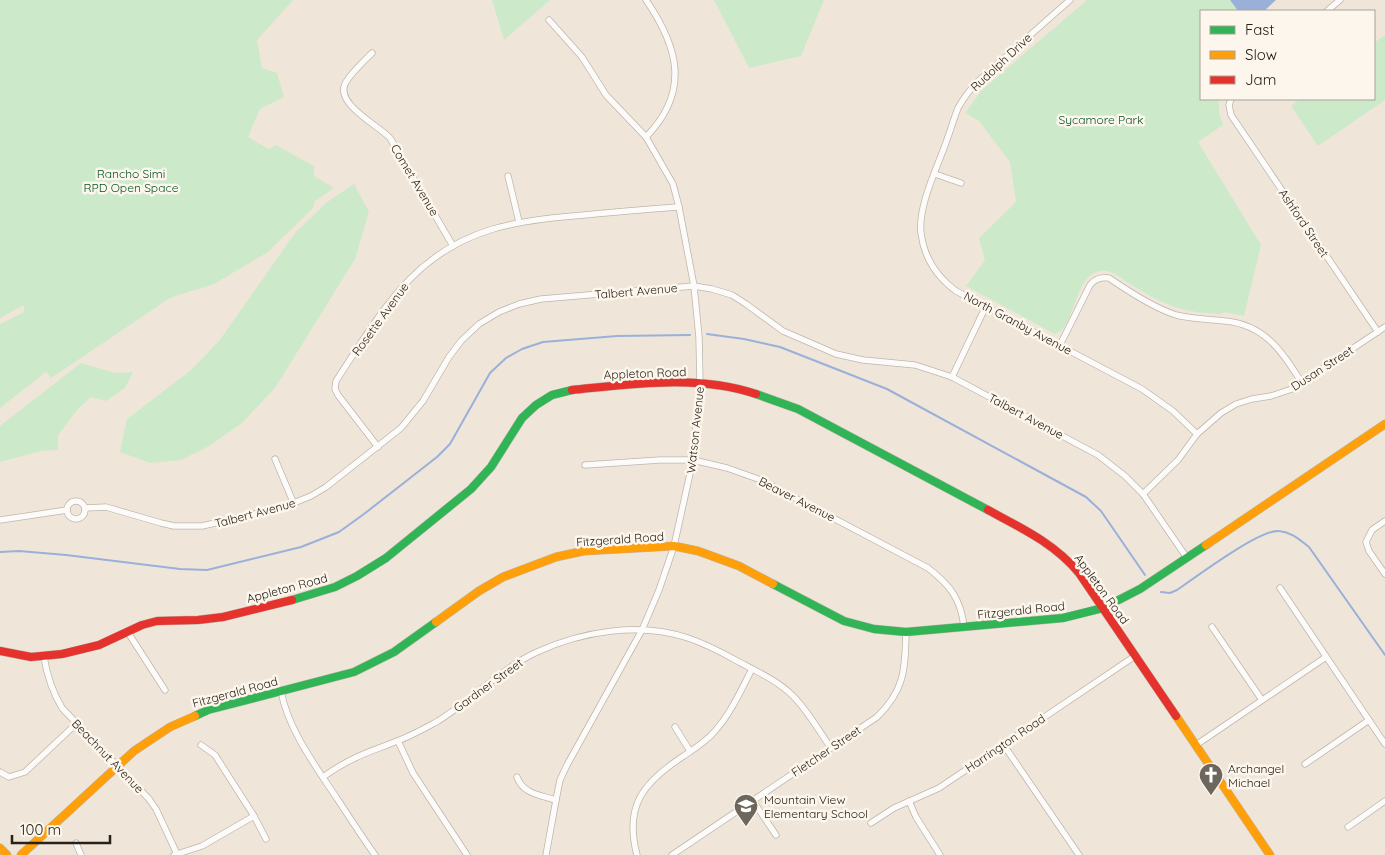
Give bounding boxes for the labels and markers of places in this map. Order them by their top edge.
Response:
place label: Archangel Michael [1228,761,1284,790]
church icon: Archangel Michael [1198,762,1224,796]
place label: Mountain View Elementary School [764,792,868,821]
school or university icon: Mountain View Elementary School [733,793,759,827]

